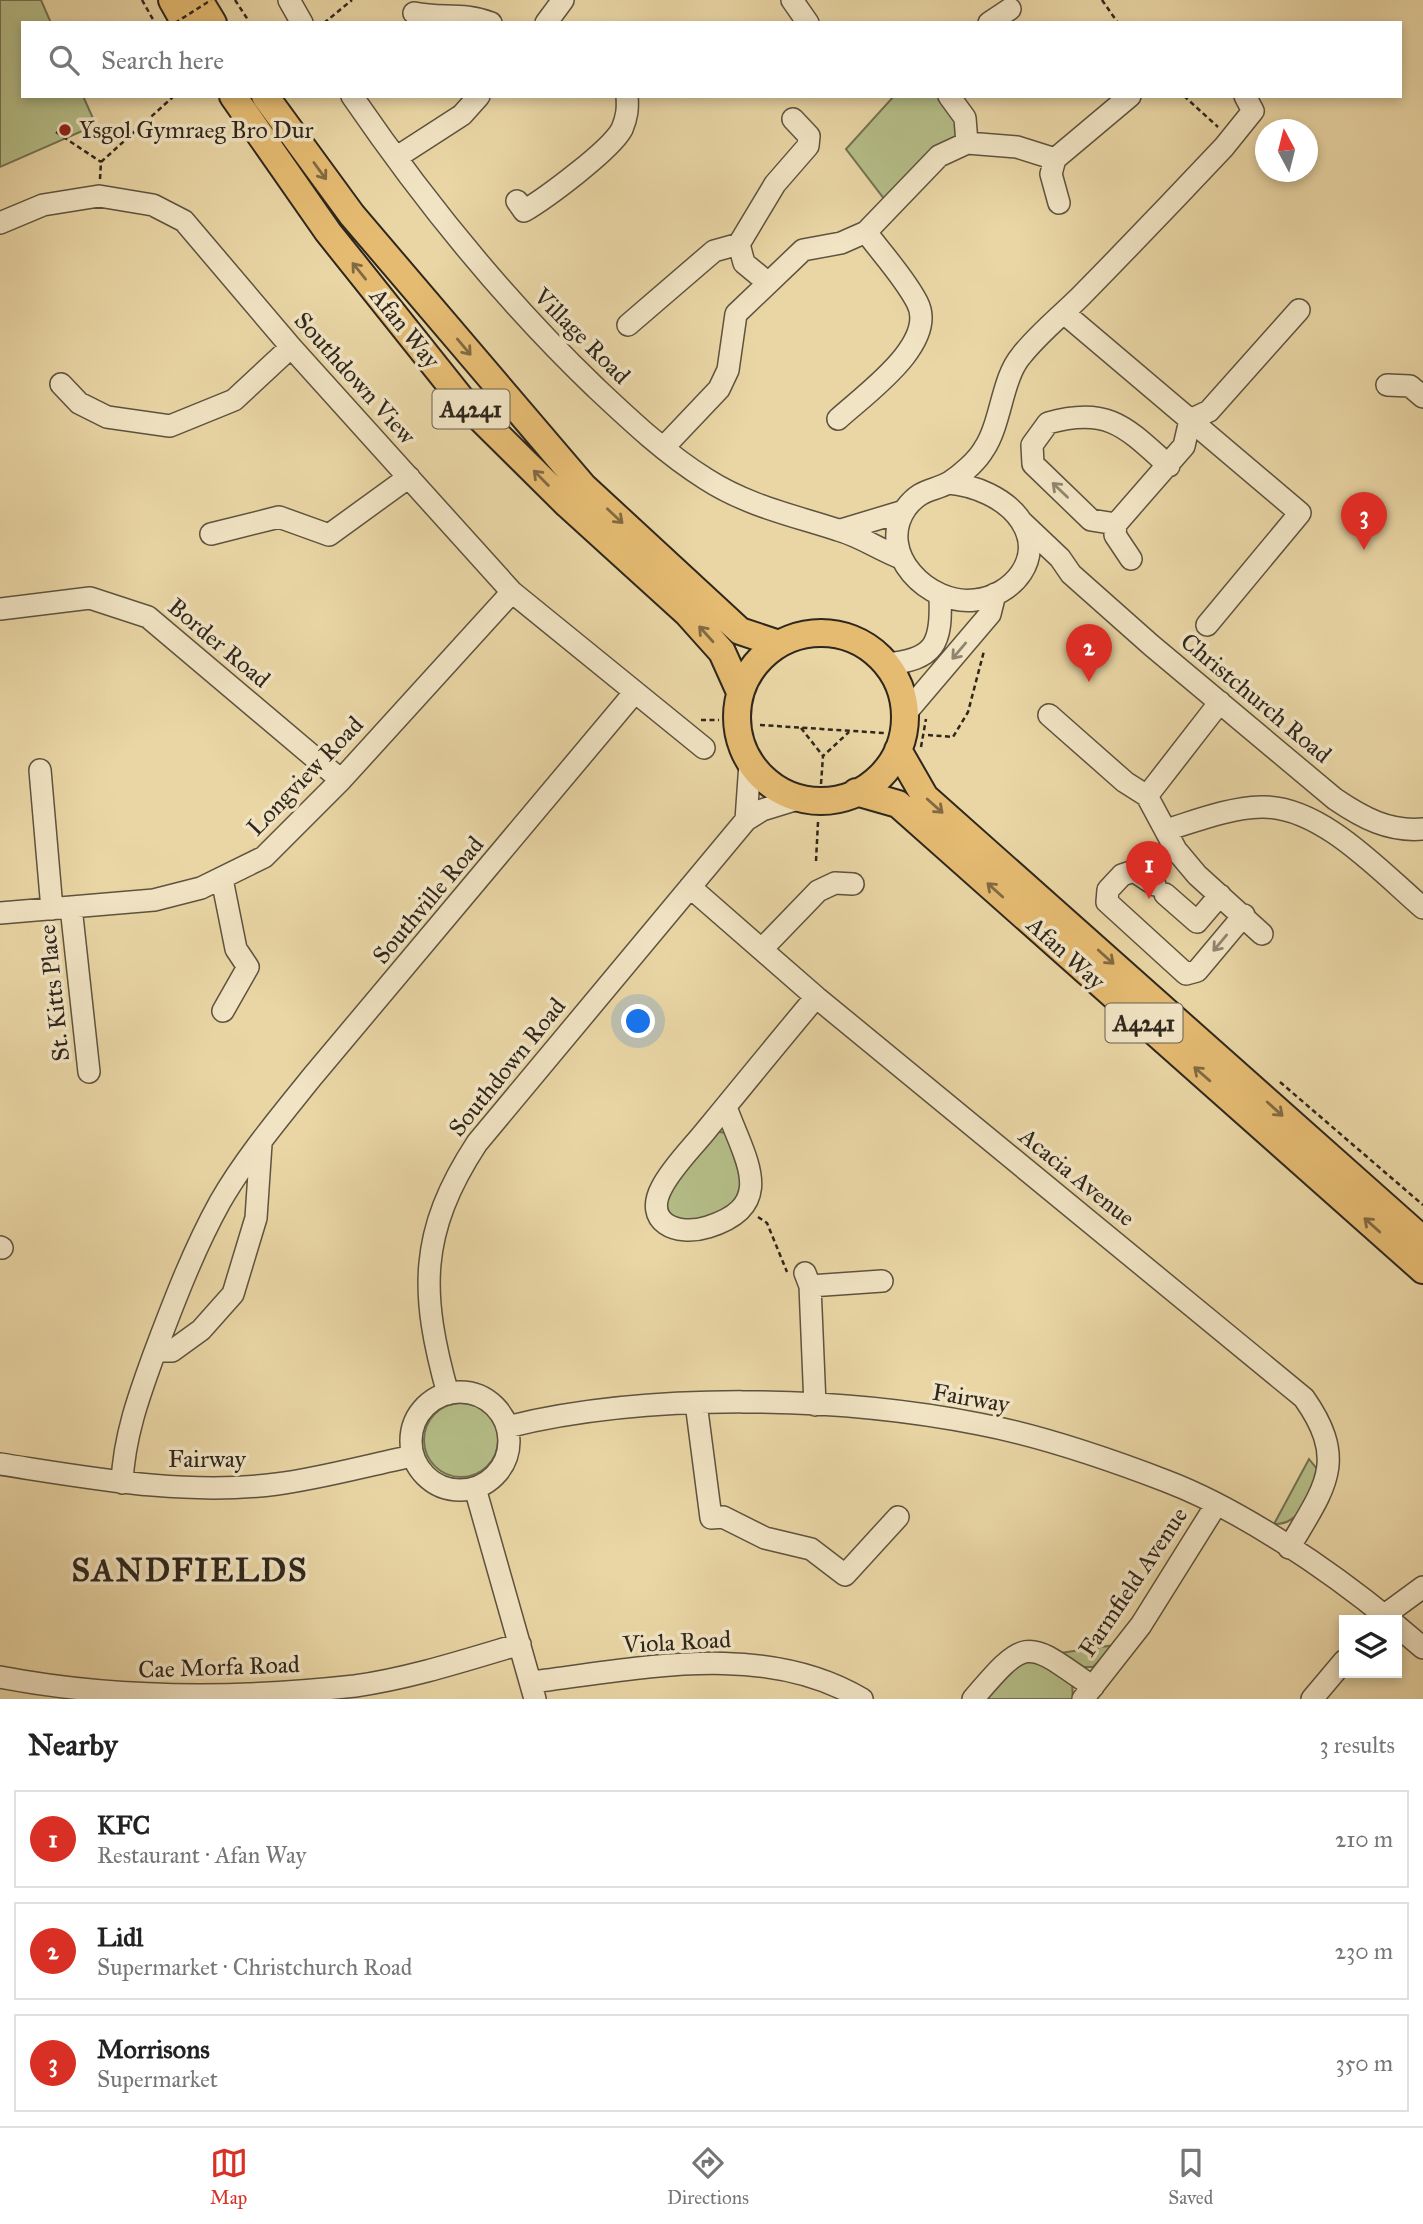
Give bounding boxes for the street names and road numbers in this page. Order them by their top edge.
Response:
street label: Afan Way [363,281,447,375]
street label: Village Road [527,281,636,390]
street label: Southdown View [288,306,423,451]
road number: A4241 [433,390,510,428]
street label: Border Road [162,592,276,694]
street label: Christchurch Road [1175,626,1337,770]
street label: Longview Road [240,710,370,842]
street label: Southville Road [366,830,490,970]
street label: Afan Way [1020,909,1112,997]
street label: St. Kitts Place [32,923,76,1063]
street label: Southdown Road [442,992,572,1142]
road number: A4241 [1106,1004,1182,1042]
street label: Acacia Avenue [1012,1121,1141,1233]
street label: Fairway [930,1376,1013,1420]
street label: Fairway [168,1444,247,1474]
street label: Farmfield Avenue [1072,1501,1194,1663]
street label: Viola Road [621,1624,732,1660]
street label: Cae Morfa Road [138,1649,300,1685]

